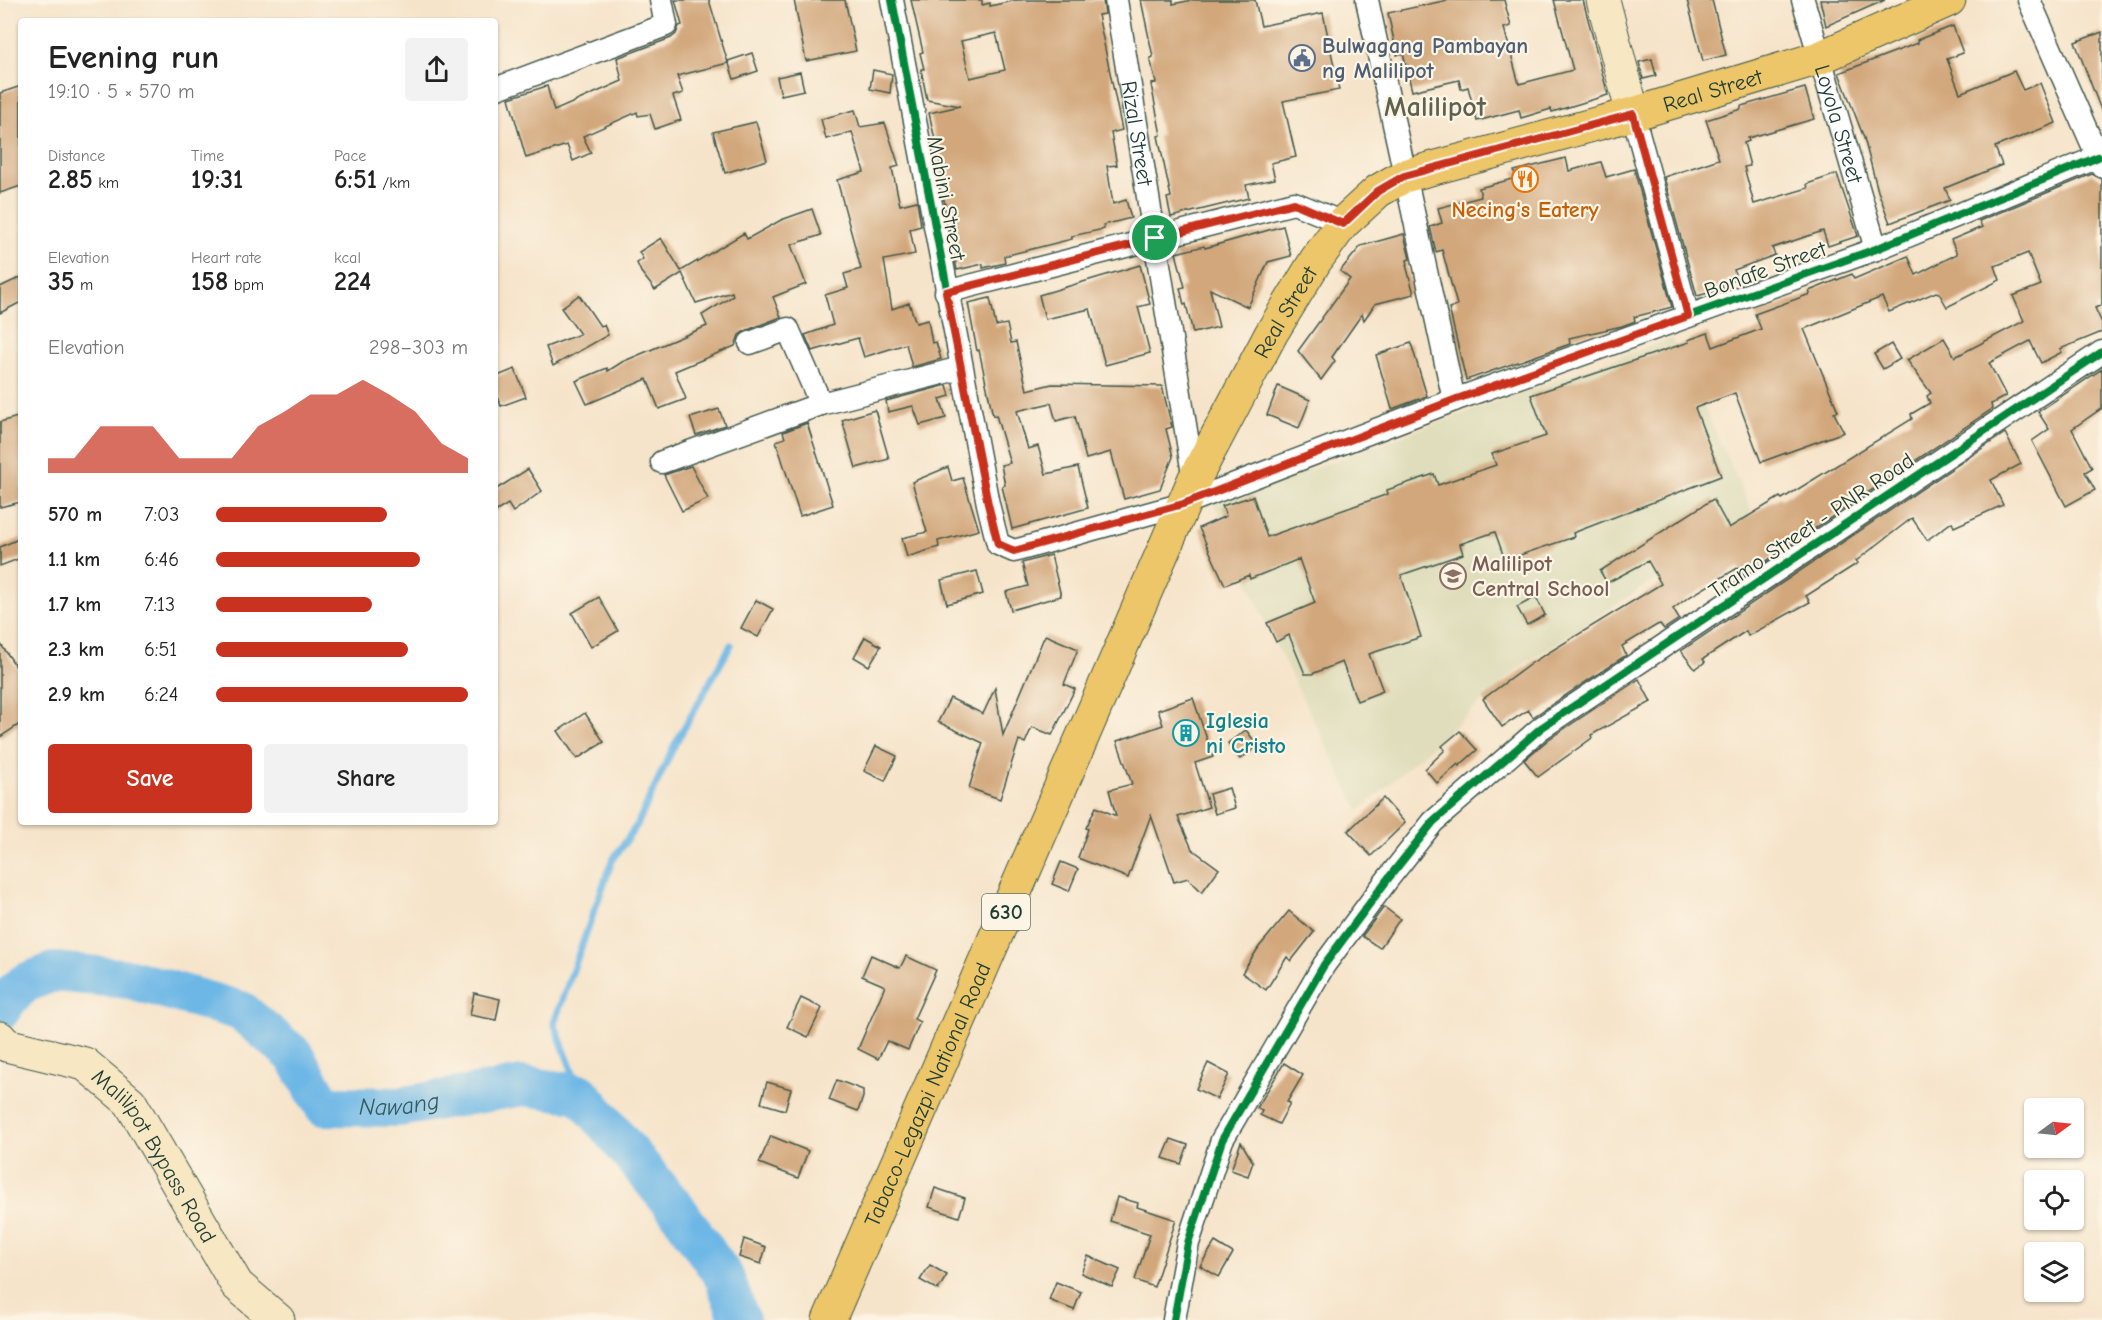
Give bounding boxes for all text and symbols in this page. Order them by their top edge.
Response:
place label: Bulwagang Pambayan ng Malilipot [1322,33,1528,84]
text: Evening run [48,38,219,76]
button: share [405,38,468,101]
public building icon: Bulwagang Pambayan ng Malilipot [1287,43,1317,73]
street label: Loyola Street [1809,62,1868,187]
street label: Real Street [1660,64,1766,118]
street label: Rizal Street [1115,79,1158,188]
text: 19:10 · 5 × 570 m [48,80,195,103]
district label: Malilipot [1384,91,1487,123]
street label: Mabini Street [921,134,971,263]
text: Distance [48,147,105,165]
text: Time [191,147,224,165]
text: Pace [334,147,366,165]
restaurant icon: Necing's Eatery [1510,164,1540,194]
text: 2.85 [48,165,93,195]
text: 19:31 [191,165,243,195]
text: 6:51 [334,165,377,195]
text: km [93,174,119,192]
text: /km [377,174,410,192]
place label: Necing's Eatery [1451,197,1600,223]
pin [1129,212,1180,263]
icon: arrive [1138,221,1171,254]
street label: Bonafe Street [1701,236,1831,304]
text: Elevation [48,249,109,267]
text: Heart rate [191,249,262,267]
text: kcal [334,249,361,267]
street label: Real Street [1249,261,1324,363]
text: 35 [48,267,75,297]
text: 158 [191,267,228,297]
text: 224 [334,267,371,297]
text: m [75,276,93,294]
text: bpm [228,276,264,294]
text: Elevation [48,336,125,359]
text: 298–303 m [369,336,468,359]
street label: Tramo Street - PNR Road [1704,447,1919,604]
text: 570 m [48,503,102,526]
text: 7:03 [144,503,179,526]
text: 1.1 km [48,548,100,571]
text: 6:46 [144,548,179,571]
place label: Malilipot Central School [1472,551,1610,602]
school or university icon: Malilipot Central School [1438,561,1468,591]
text: 1.7 km [48,593,101,616]
text: 7:13 [144,593,175,616]
text: 2.3 km [48,638,104,661]
text: 6:51 [144,638,177,661]
text: 2.9 km [48,683,105,706]
text: 6:24 [144,683,179,706]
place label: Iglesia ni Cristo [1206,708,1286,759]
building icon: Iglesia ni Cristo [1171,718,1201,748]
button: Save [48,744,252,813]
button: Share [264,744,468,813]
road number: 630 [982,894,1030,930]
street label: Tabaco-Legazpi National Road [859,959,997,1231]
street label: Malilipot Bypass Road [86,1064,221,1248]
water label: Nawang [359,1086,441,1121]
north arrow [2024,1098,2084,1158]
map controls [2024,1098,2084,1302]
button: locate [2024,1170,2084,1230]
button: layers [2024,1242,2084,1302]

